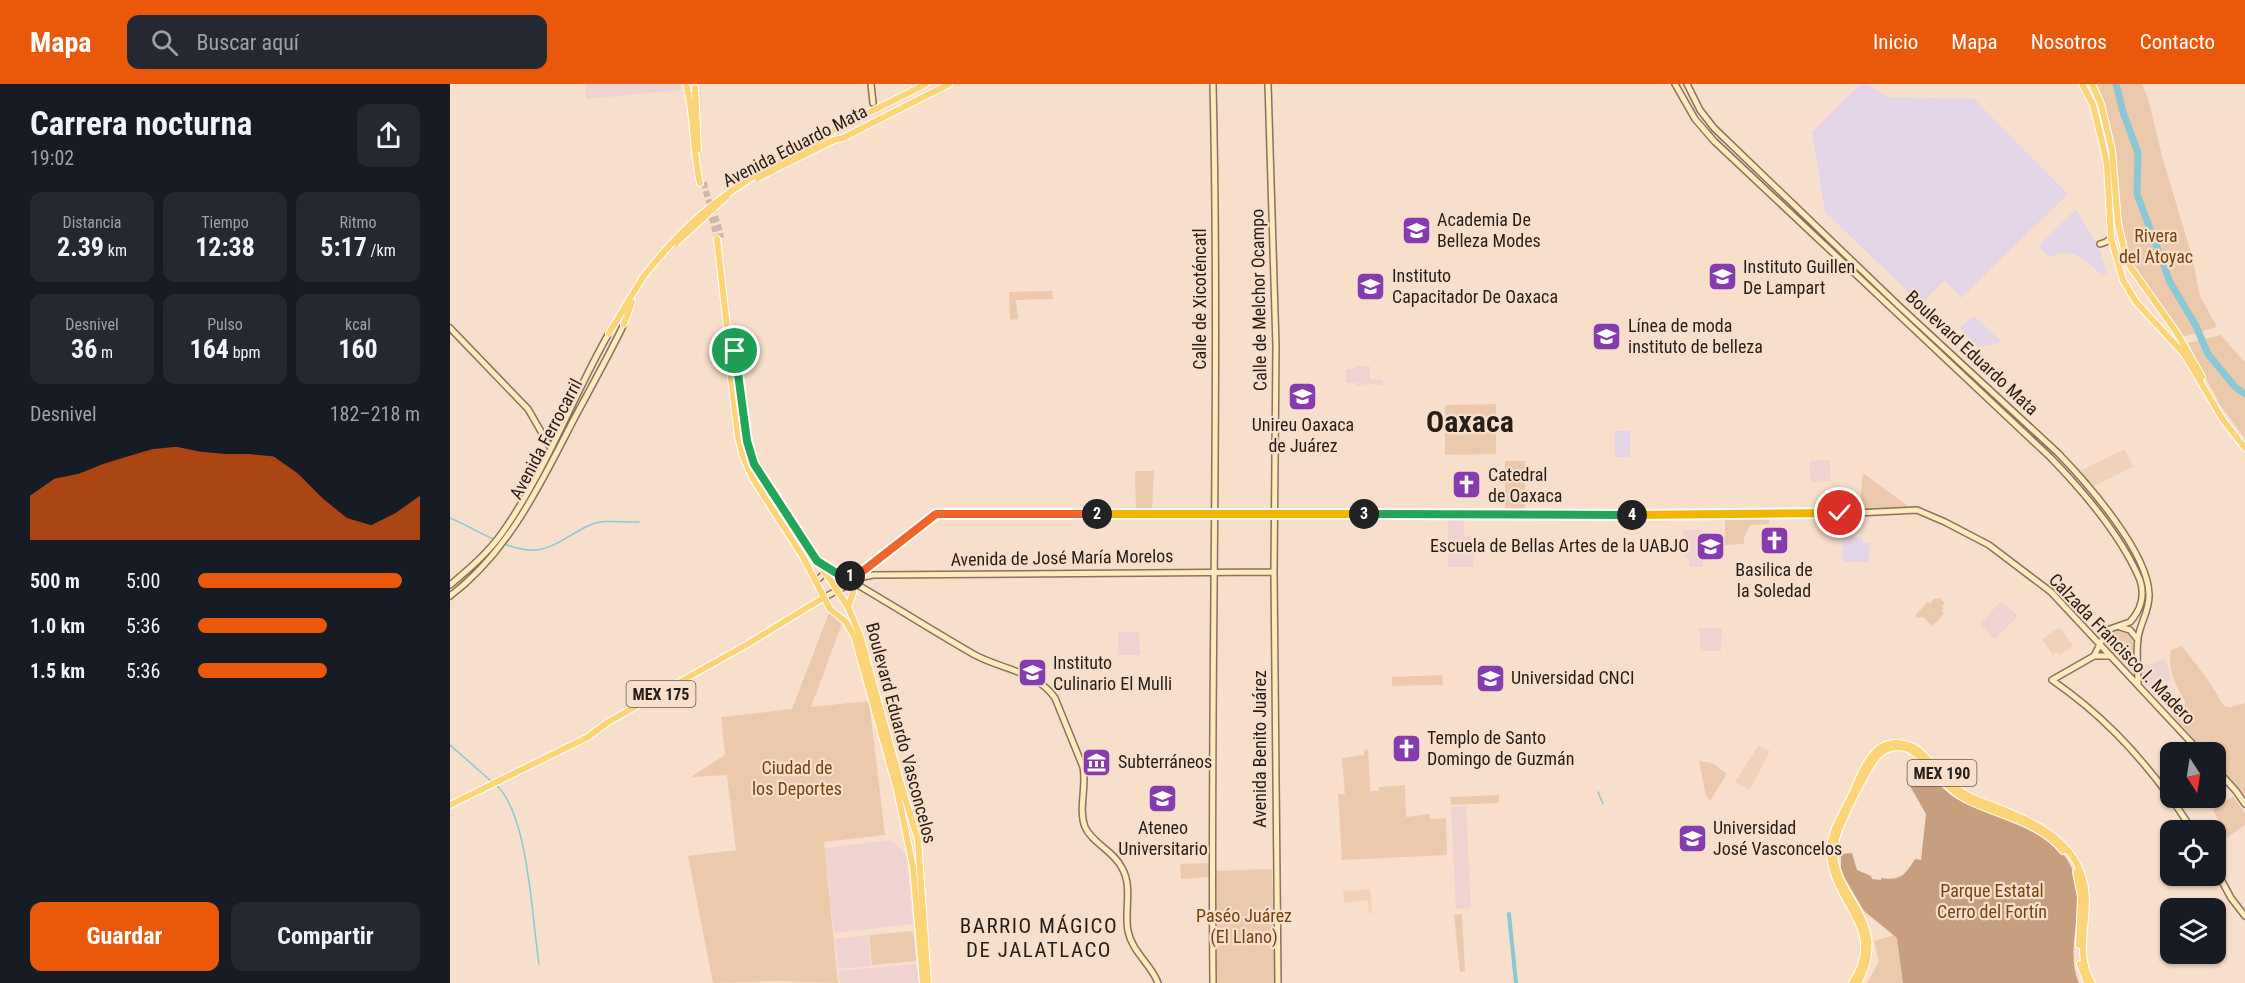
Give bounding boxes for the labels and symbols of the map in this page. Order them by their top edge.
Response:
street label: Avenida Eduardo Mata [719,100,870,191]
street label: Calle de Melchor Ocampo [1246,209,1271,391]
place label: Academia De Belleza Modes [1437,209,1541,251]
school or university icon: Academia De Belleza Modes [1400,214,1432,246]
park label: Rivera del Atoyac [2119,225,2193,267]
street label: Calle de Xicoténcatl [1189,228,1210,370]
place label: Instituto Guillen De Lampart [1743,256,1855,298]
school or university icon: Instituto Guillen De Lampart [1706,261,1738,293]
place label: Instituto Capacitador De Oaxaca [1392,265,1558,307]
school or university icon: Instituto Capacitador De Oaxaca [1355,270,1387,302]
street label: Boulevard Eduardo Mata [1902,286,2043,419]
place label: Línea de moda instituto de belleza [1628,315,1763,357]
school or university icon: Línea de moda instituto de belleza [1591,320,1623,352]
pin [709,325,760,376]
street label: Avenida Ferrocarril [505,375,586,503]
school or university icon: Unireu Oaxaca de Juárez [1287,380,1319,412]
district label: Oaxaca [1426,404,1514,439]
place label: Unireu Oaxaca de Juárez [1252,414,1354,456]
place label: Catedral de Oaxaca [1488,464,1562,506]
church icon: Catedral de Oaxaca [1451,469,1483,501]
pin [1814,487,1865,538]
pin: 2 [1082,499,1112,529]
pin: 3 [1349,499,1379,529]
pin: 4 [1617,500,1647,530]
church icon: Basilica de la Soledad [1758,525,1790,557]
school or university icon: Escuela de Bellas Artes de la UABJO [1694,530,1726,562]
place label: Escuela de Bellas Artes de la UABJO [1430,535,1689,556]
street label: Avenida de José María Morelos [950,545,1174,570]
place label: Basilica de la Soledad [1735,559,1813,601]
pin: 1 [835,561,865,591]
street label: Calzada Francisco I. Madero [2045,569,2200,728]
street label: Boulevard Eduardo Vasconcelos [862,620,941,846]
place label: Instituto Culinario El Mulli [1053,652,1172,694]
school or university icon: Instituto Culinario El Mulli [1016,657,1048,689]
school or university icon: Universidad CNCI [1474,662,1506,694]
place label: Universidad CNCI [1511,667,1634,688]
street label: Avenida Benito Juárez [1249,670,1270,828]
road number: MEX 175 [626,681,696,707]
place label: Templo de Santo Domingo de Guzmán [1427,727,1574,769]
church icon: Templo de Santo Domingo de Guzmán [1390,732,1422,764]
north arrow [2160,742,2226,808]
museum icon: Subterráneos [1081,746,1113,778]
place label: Subterráneos [1118,751,1212,772]
park label: Ciudad de los Deportes [752,757,842,799]
road number: MEX 190 [1908,760,1976,786]
school or university icon: Ateneo Universitario [1147,783,1179,815]
place label: Ateneo Universitario [1118,817,1208,859]
place label: Universidad José Vasconcelos [1713,817,1842,859]
school or university icon: Universidad José Vasconcelos [1676,822,1708,854]
park label: Parque Estatal Cerro del Fortín [1937,880,2047,922]
park label: Paséo Juárez (El Llano) [1196,905,1292,948]
district label: BARRIO MÁGICO DE JALATLACO [960,914,1118,962]

